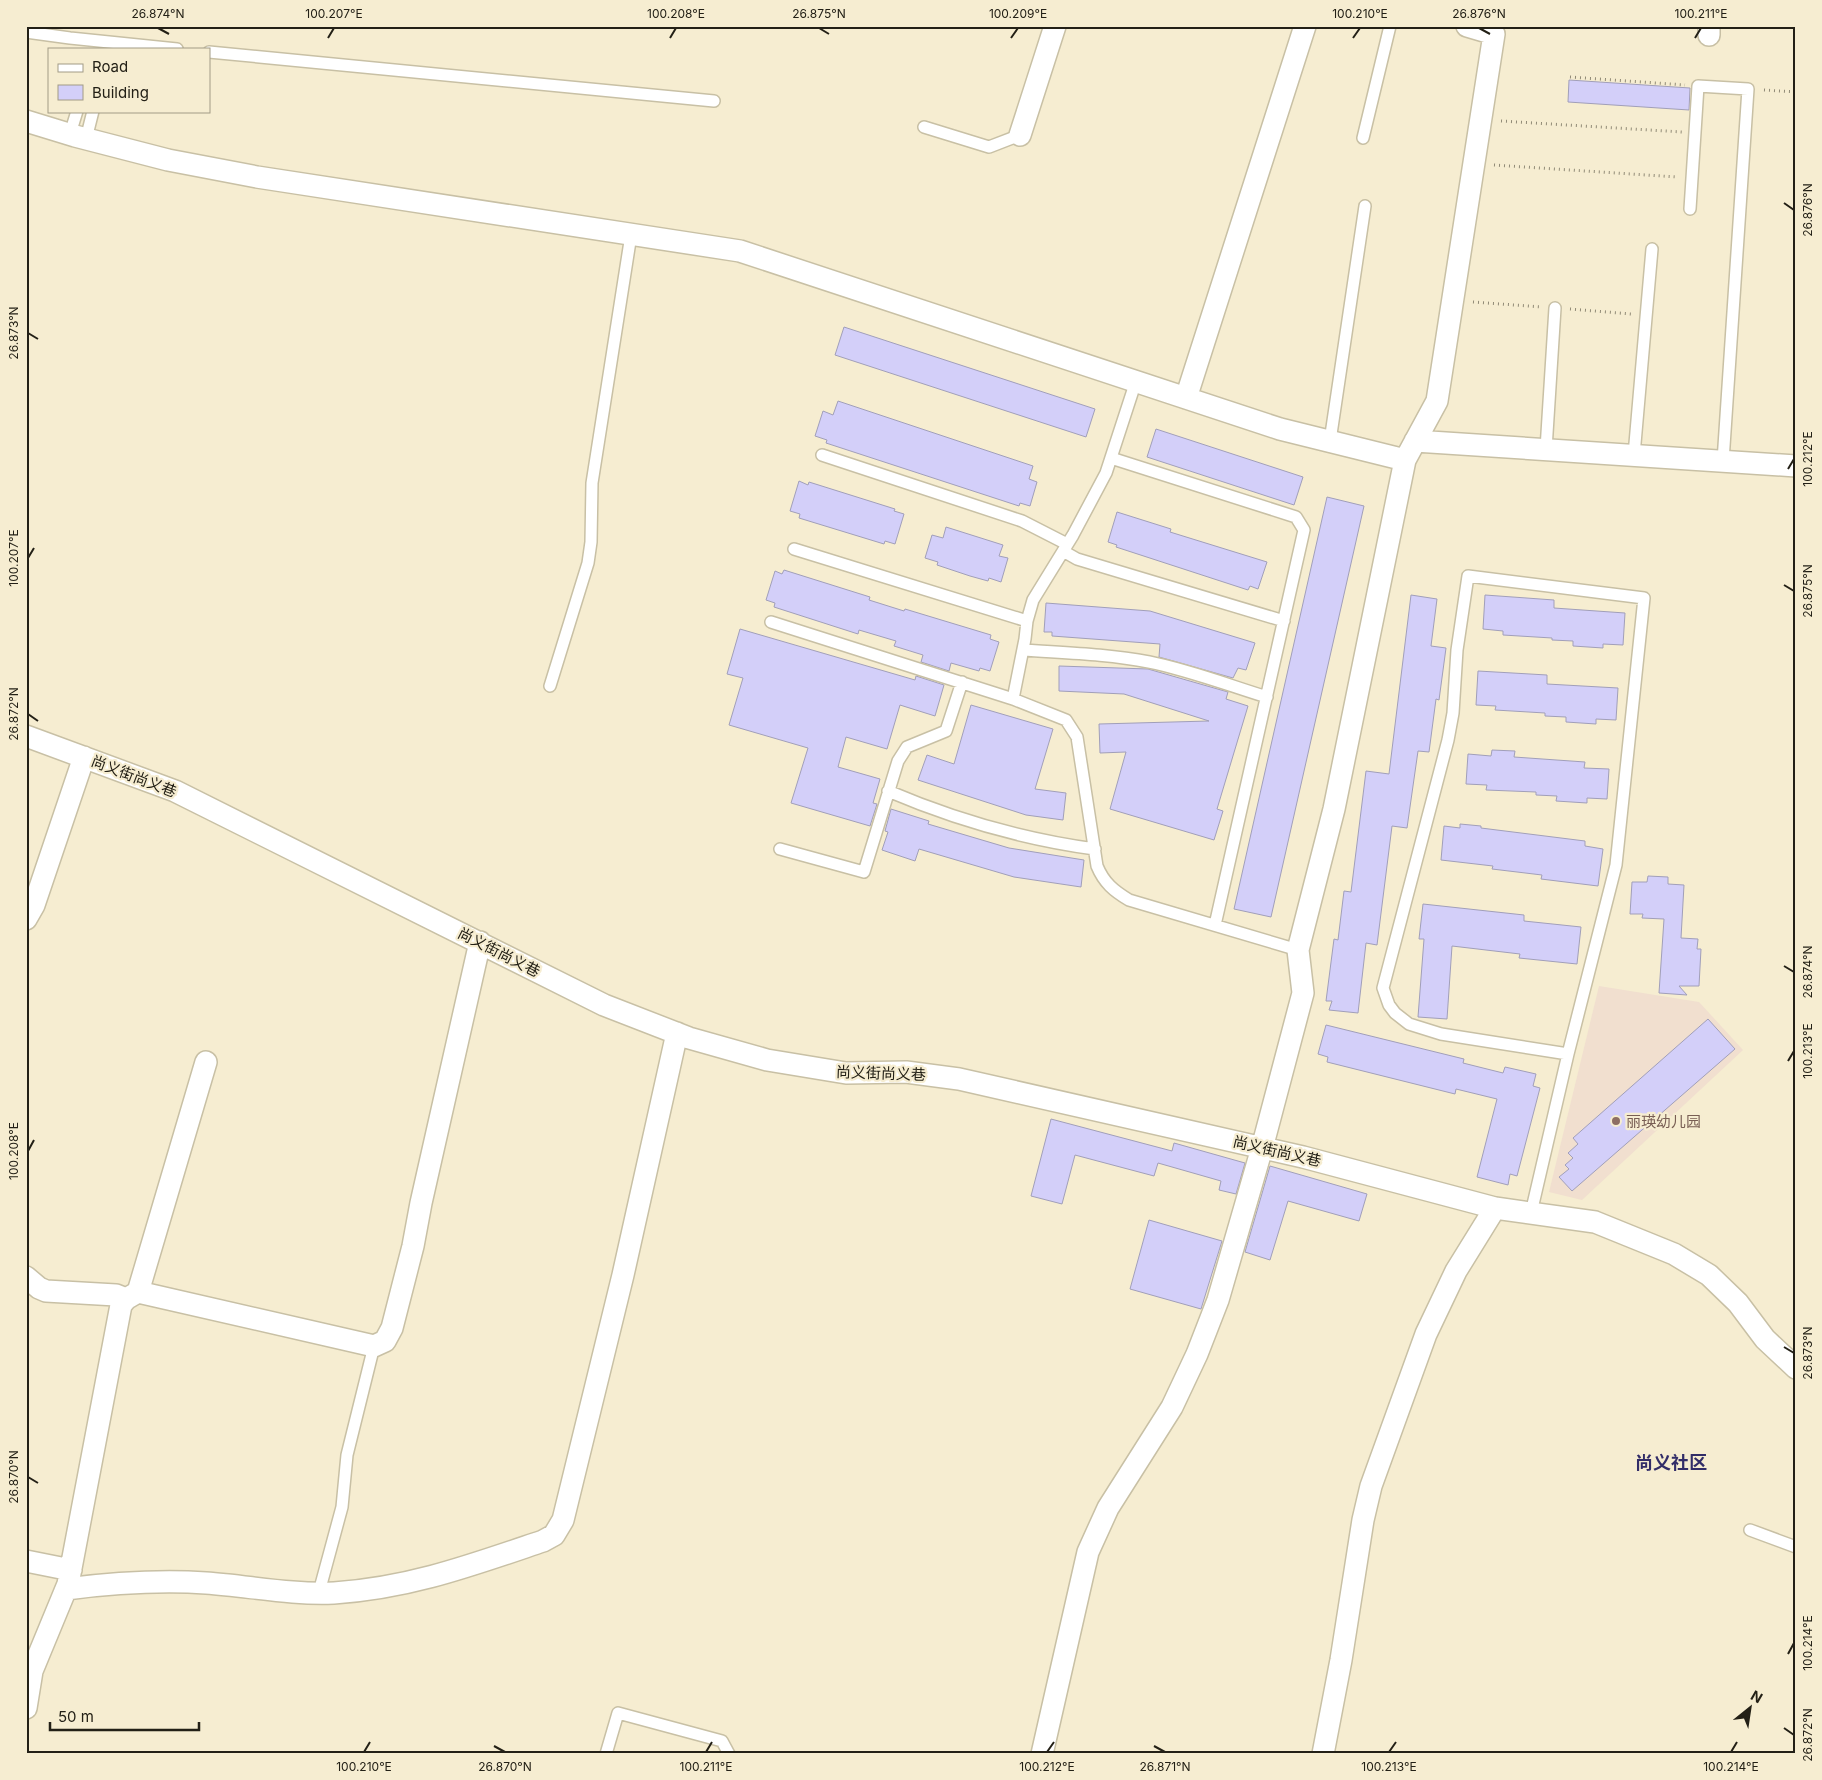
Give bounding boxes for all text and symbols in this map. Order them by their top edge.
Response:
text: 26.874°N [131,6,185,21]
text: 100.207°E [305,6,363,21]
text: 100.208°E [647,6,705,21]
text: 26.875°N [792,6,846,21]
text: 100.209°E [989,6,1047,21]
text: 100.210°E [1332,6,1388,21]
text: 26.876°N [1452,6,1506,21]
text: 100.211°E [1675,6,1727,21]
legend [48,48,210,112]
text: Road [92,57,128,76]
text: Building [92,83,149,102]
text: 26.876°N [1800,183,1815,237]
text: 26.873°N [6,306,21,360]
text: 100.212°E [1800,431,1815,487]
text: 100.207°E [6,529,21,587]
text: 26.875°N [1800,564,1815,618]
text: 26.872°N [6,687,21,741]
street label: 尚义街尚义巷 [89,751,179,801]
street label: 尚义街尚义巷 [455,923,543,981]
text: 26.874°N [1800,945,1815,999]
text: 100.213°E [1800,1023,1815,1079]
street label: 尚义街尚义巷 [836,1062,926,1084]
place label: 丽瑛幼儿园 [1626,1112,1701,1131]
marker: 丽瑛幼儿园 [1610,1115,1622,1127]
text: 100.208°E [6,1122,21,1180]
street label: 尚义街尚义巷 [1231,1132,1323,1170]
text: 26.873°N [1800,1326,1815,1380]
text: 26.870°N [6,1450,21,1504]
district label: 尚义社区 [1635,1452,1707,1473]
text: 100.214°E [1800,1615,1815,1671]
north arrow [1724,1682,1774,1732]
text: N [1748,1686,1766,1706]
scale bar [50,1700,199,1732]
text: 50 m [58,1707,94,1726]
text: 26.872°N [1800,1708,1815,1762]
text: 100.210°E [336,1759,392,1774]
text: 26.870°N [478,1759,532,1774]
text: 100.211°E [680,1759,732,1774]
text: 100.212°E [1019,1759,1075,1774]
text: 26.871°N [1139,1759,1191,1774]
text: 100.213°E [1361,1759,1417,1774]
text: 100.214°E [1703,1759,1759,1774]

